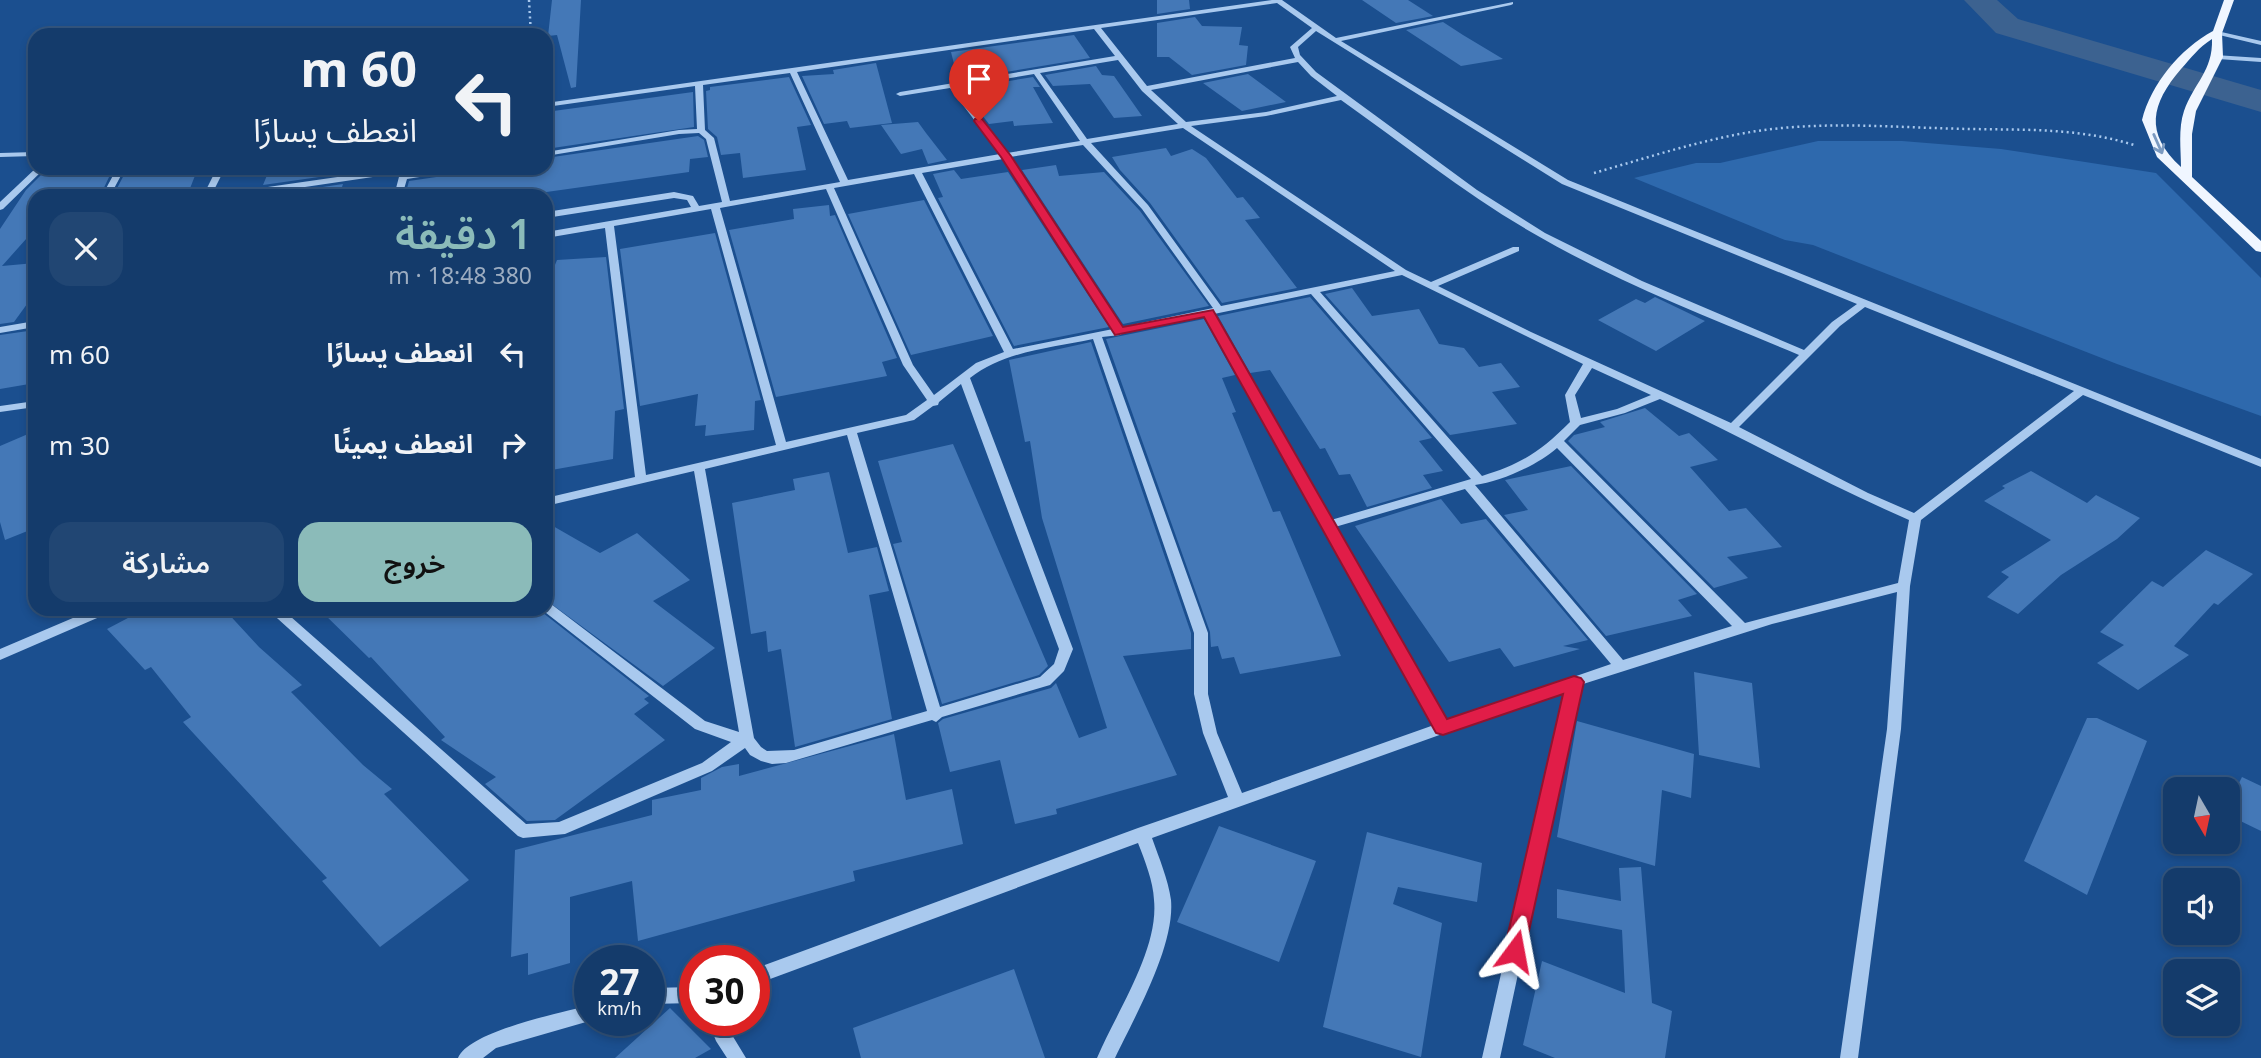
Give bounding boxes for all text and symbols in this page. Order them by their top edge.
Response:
text: 60 m [300,35,417,101]
pin [949,49,1009,121]
icon: left [441,56,532,147]
icon: arrive [960,60,998,98]
text: انعطف يسارًا [253,108,417,151]
one-way arrow [2152,133,2165,155]
text: 1 دقيقة [395,204,532,261]
button: close [49,212,123,286]
text: 380 m · 18:48 [388,259,532,291]
text: انعطف يسارًا [327,334,473,370]
icon: left [494,335,532,373]
text: 60 m [49,336,110,372]
text: انعطف يمينًا [333,425,473,461]
icon: right [494,426,532,464]
text: 30 m [49,427,110,463]
button: مشاركة [49,522,284,602]
button: خروج [298,522,532,602]
north arrow [2163,777,2240,854]
map controls [2163,777,2240,1036]
button: sound [2163,868,2240,945]
position arrow [1478,914,1552,988]
speed limit sign: 30 [679,945,770,1036]
text: 27 [599,958,640,1005]
button: layers [2163,959,2240,1036]
text: km/h [597,996,642,1020]

